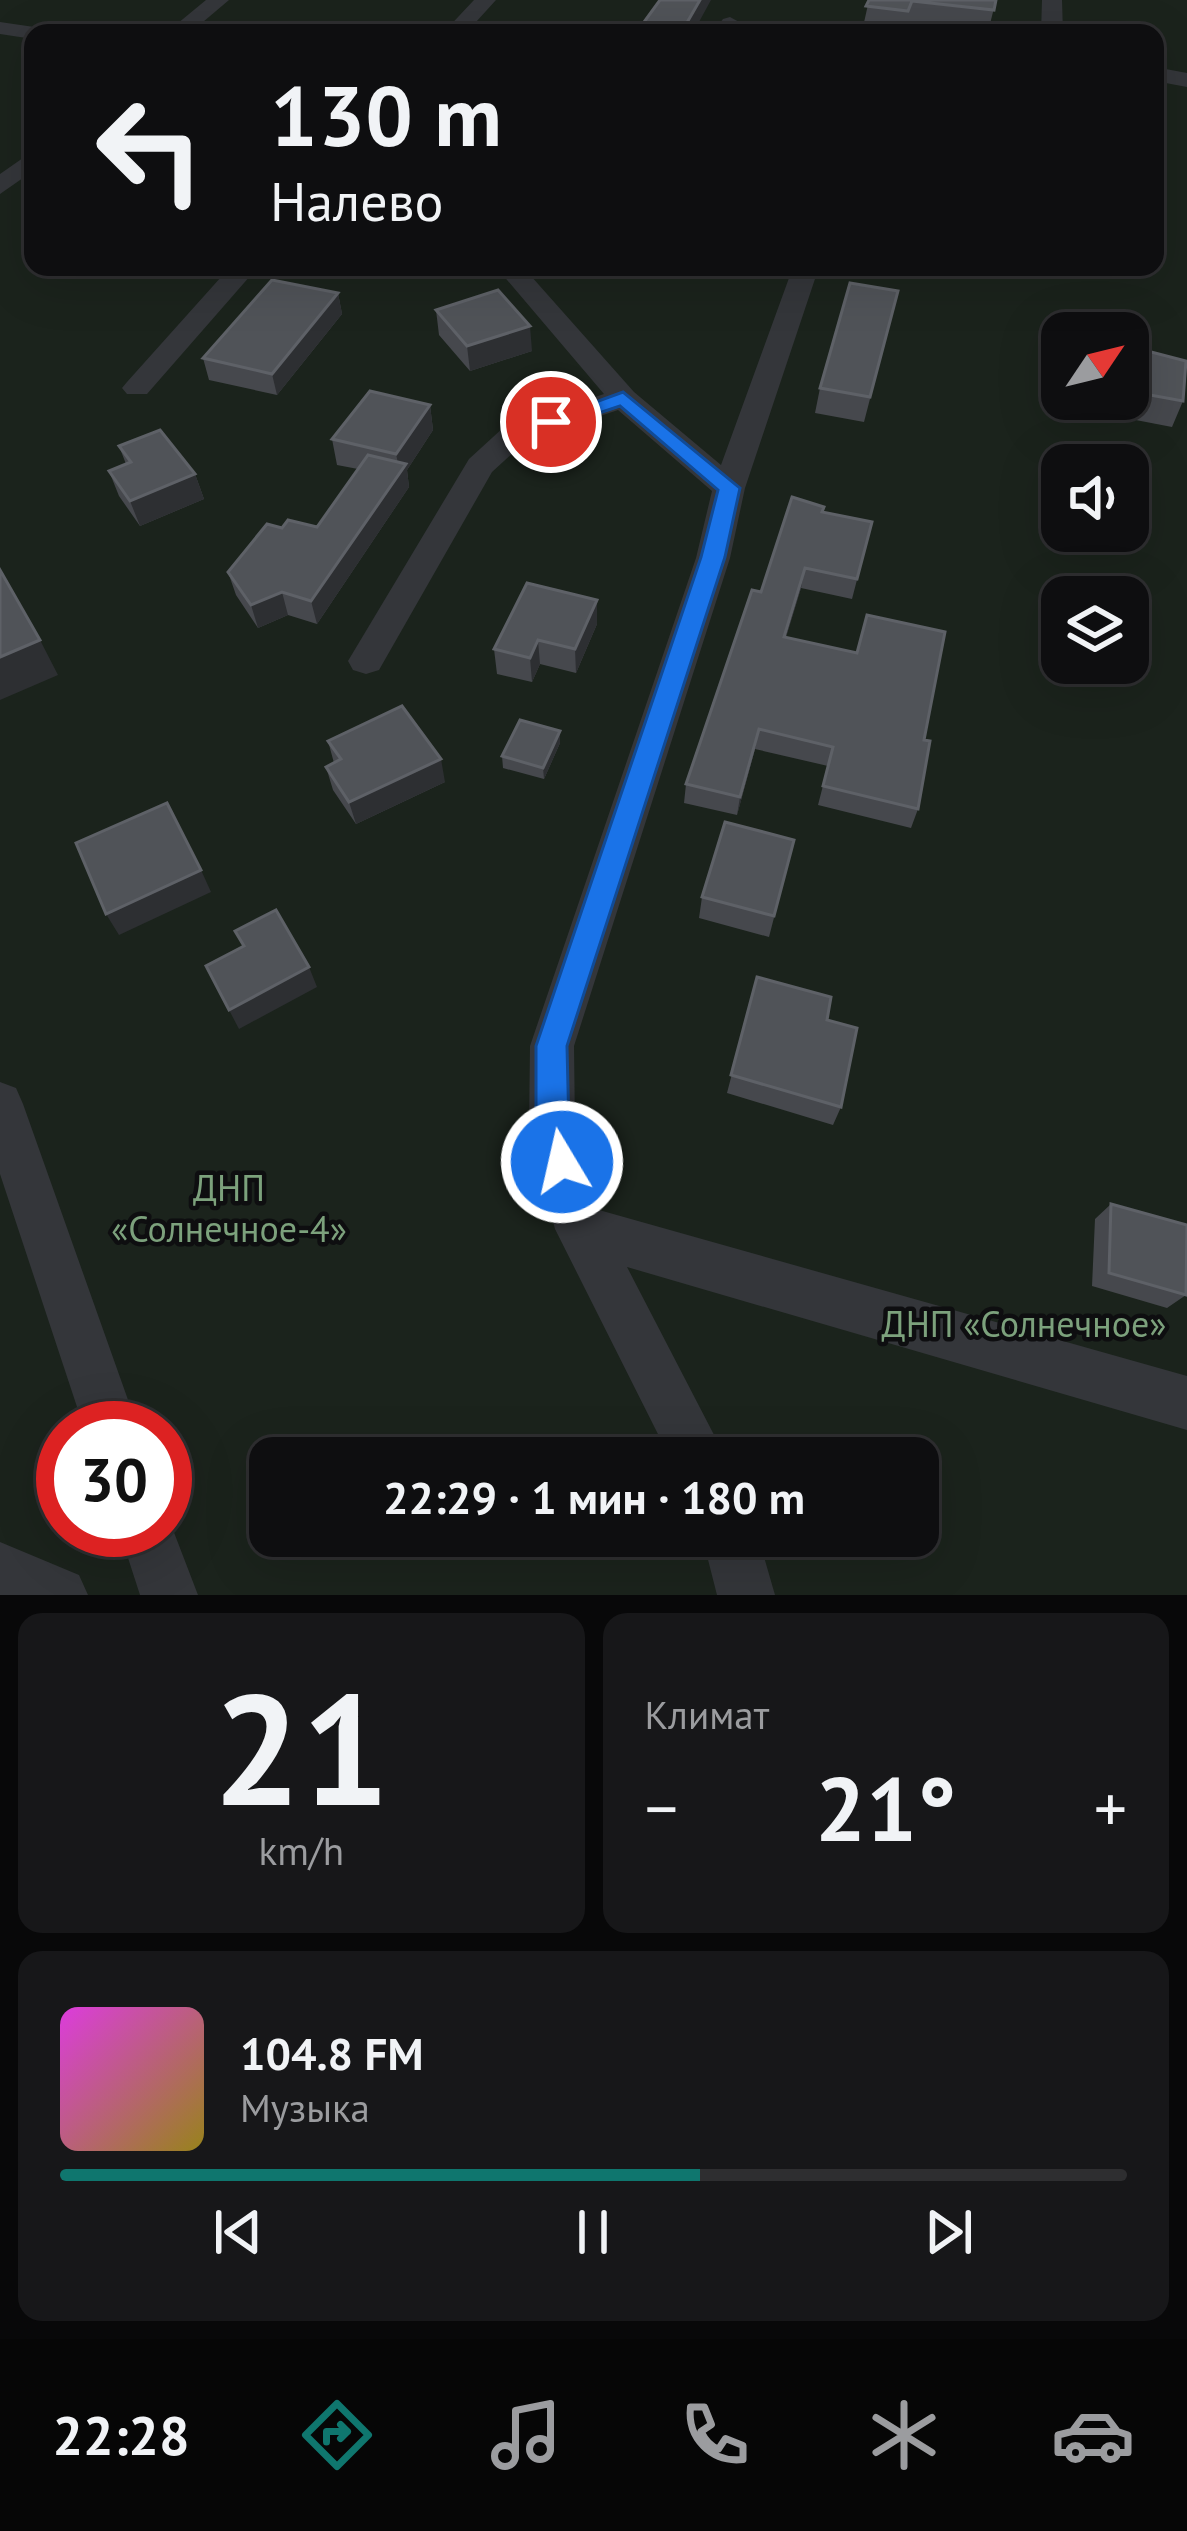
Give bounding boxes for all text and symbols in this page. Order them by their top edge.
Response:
text: 130 m [270,60,502,169]
icon: left [72,72,228,228]
text: Налево [270,166,444,236]
north arrow [1041,312,1149,420]
map controls [1041,312,1149,684]
pin [500,371,602,473]
icon: arrive [518,389,584,455]
button: sound [1041,444,1149,552]
button: layers [1041,576,1149,684]
position arrow [499,1099,625,1225]
park label: ДНП «Солнечное-4» [111,1164,347,1252]
park label: ДНП «Солнечное» [882,1300,1166,1347]
speed limit sign: 30 [36,1401,192,1557]
text: 22:29 · 1 мин · 180 m [383,1468,805,1526]
text: 21 [213,1646,390,1848]
text: Климат [645,1689,769,1740]
text: 21° [815,1749,956,1866]
text: − [645,1765,678,1850]
text: + [1094,1765,1127,1850]
text: km/h [259,1825,344,1876]
text: 104.8 FM [240,2024,423,2082]
text: Музыка [240,2082,370,2133]
icon: previous [205,2199,271,2265]
icon: pause [560,2199,626,2265]
icon: next [916,2199,982,2265]
icon: directions [295,2393,379,2477]
icon: music [484,2393,568,2477]
icon: phone [673,2393,757,2477]
icon: climate [862,2393,946,2477]
icon: car [1051,2393,1135,2477]
text: 22:28 [53,2400,190,2470]

